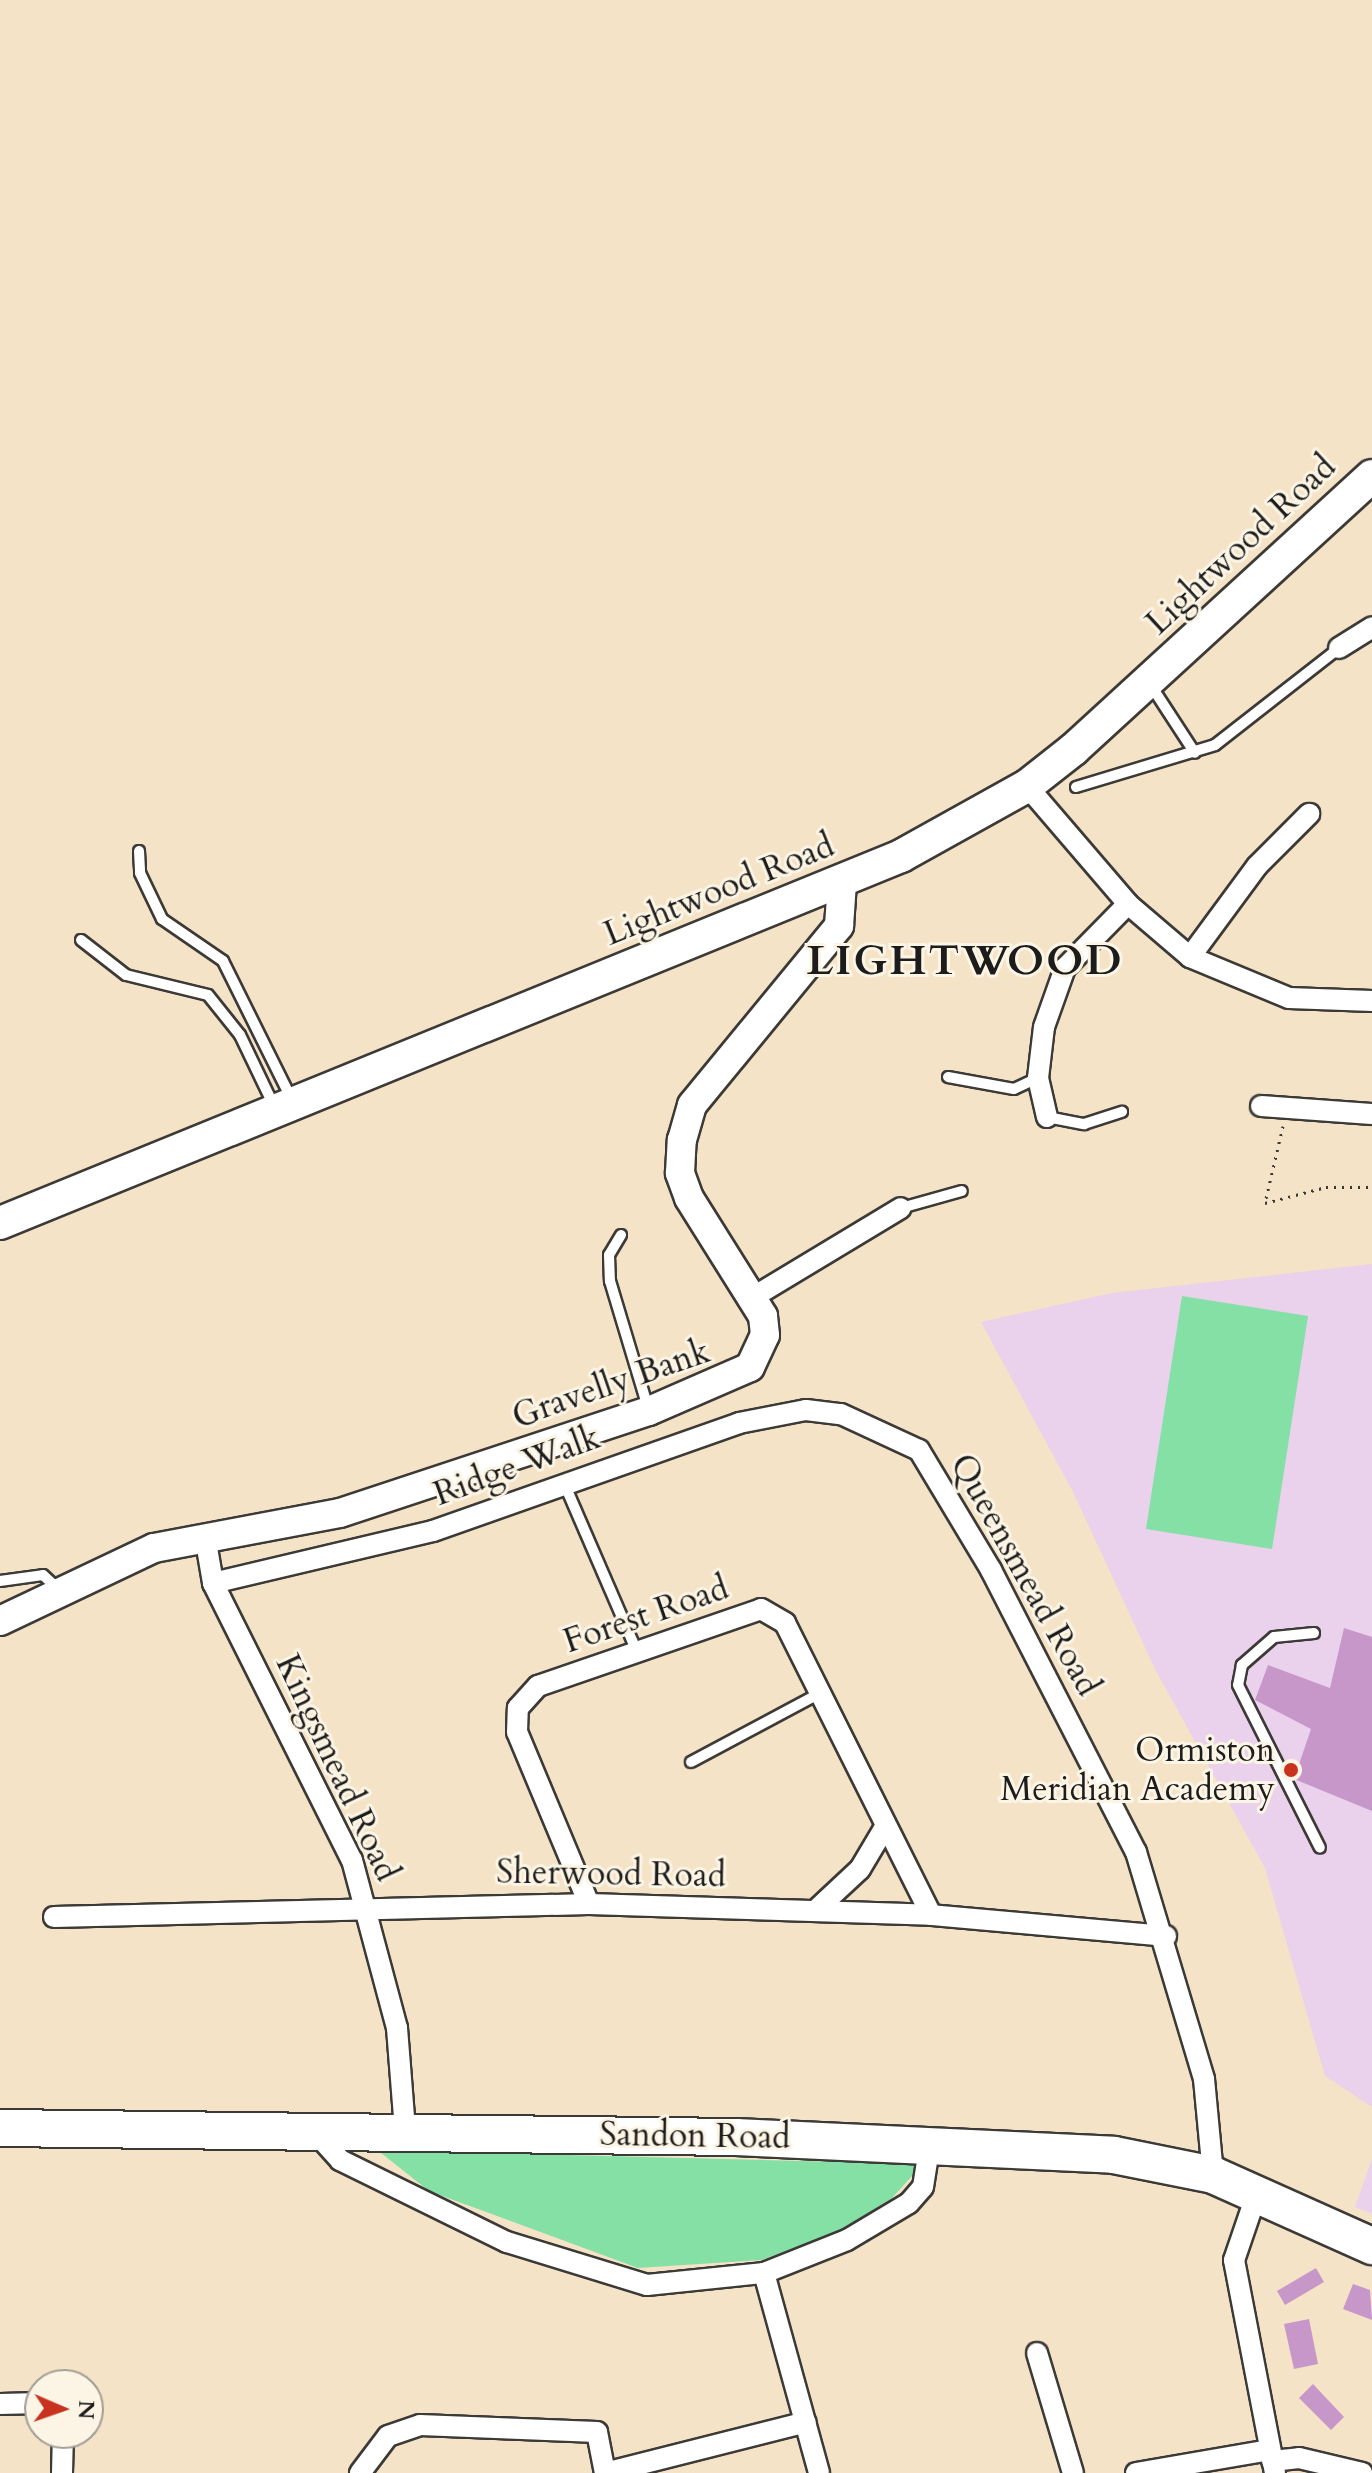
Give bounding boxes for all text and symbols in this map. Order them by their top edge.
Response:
street label: Lightwood Road [1138,447,1344,643]
street label: Lightwood Road [598,825,840,955]
district label: LIGHTWOOD [806,936,1124,986]
street label: Gravelly Bank [507,1331,715,1437]
street label: Ridge Walk [428,1417,606,1515]
street label: Queensmead Road [942,1447,1108,1703]
street label: Forest Road [558,1568,734,1662]
street label: Kingsmead Road [267,1648,407,1888]
place label: Ormiston Meridian Academy [1000,1730,1275,1810]
marker: Ormiston Meridian Academy [1282,1761,1300,1779]
street label: Sherwood Road [496,1852,726,1896]
street label: Sandon Road [599,2114,791,2158]
north arrow [24,2369,104,2449]
text: N [71,2400,101,2420]

